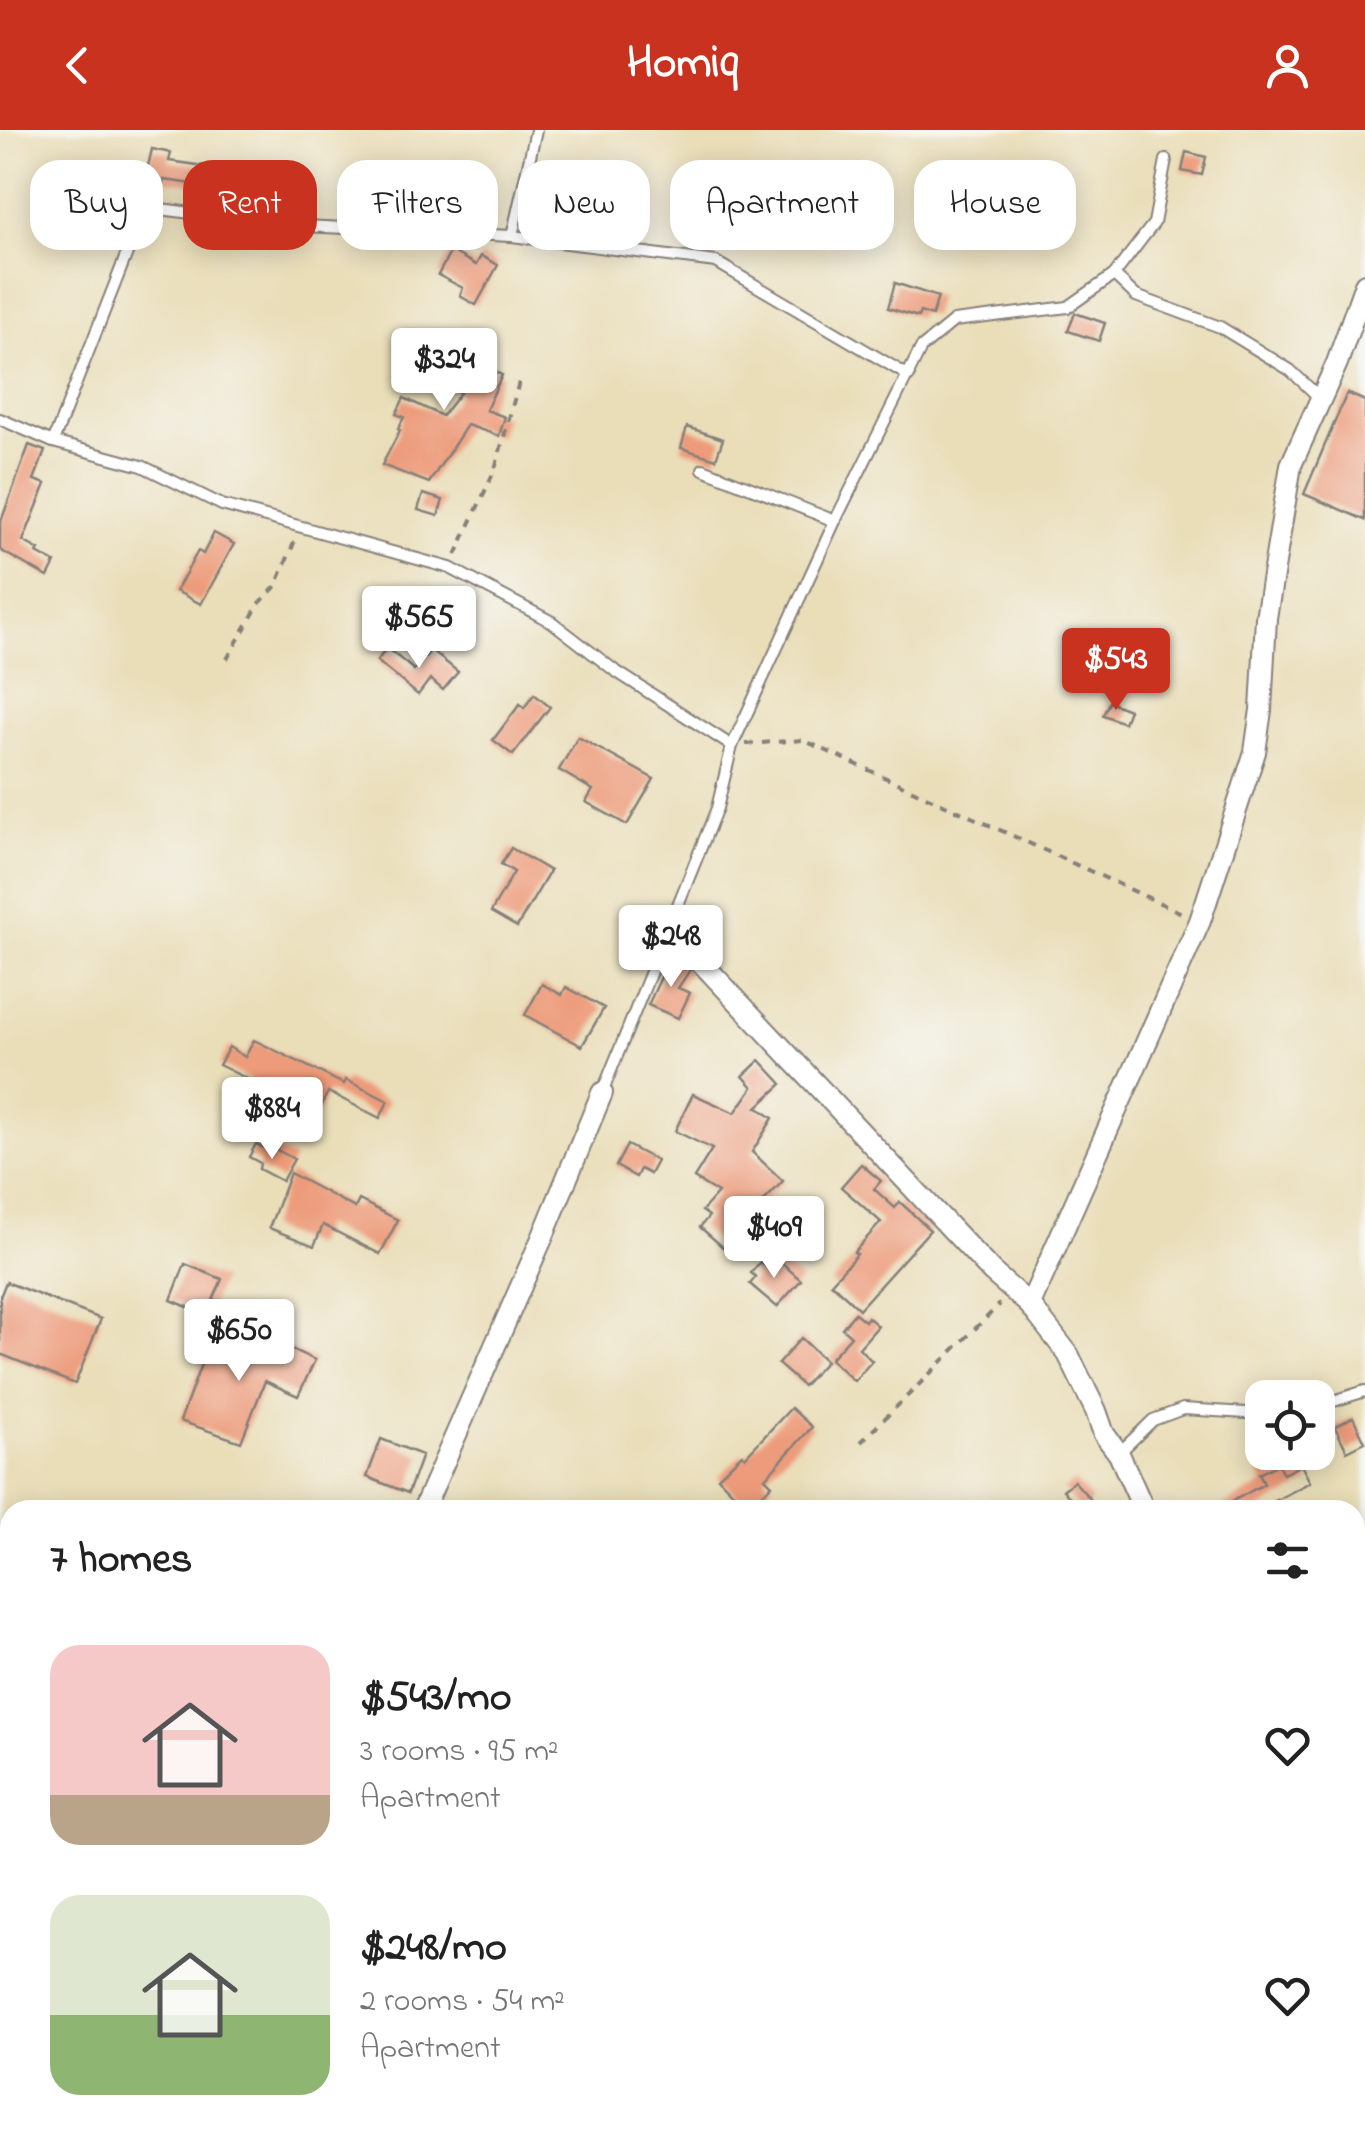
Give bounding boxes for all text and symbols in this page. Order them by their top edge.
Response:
text: Homiq [627,32,738,98]
icon: back [50,38,105,93]
icon: person [1260,38,1315,93]
chip: Buy [30,160,163,250]
chip: Rent [183,160,317,250]
chip: Filters [337,160,498,250]
chip: New [518,160,650,250]
chip: Apartment [670,160,894,250]
chip: House [914,160,1076,250]
pin: $324 [385,328,503,413]
text: $324 [413,337,475,384]
pin: $565 [360,586,478,671]
text: $565 [384,595,454,642]
pin: $543 [1057,628,1175,713]
text: $543 [1084,637,1148,684]
pin: $248 [612,905,730,990]
text: $248 [641,914,701,961]
pin: $884 [213,1077,331,1162]
text: $884 [244,1086,300,1133]
pin: $409 [715,1196,833,1281]
text: $409 [746,1205,802,1252]
pin: $650 [180,1299,298,1384]
text: $650 [206,1308,272,1355]
map controls [1245,1380,1335,1470]
button: locate [1245,1380,1335,1470]
text: 7 homes [50,1530,192,1591]
icon: filters [1260,1533,1315,1588]
text: $543/mo [360,1668,512,1729]
icon: home [130,1685,250,1805]
icon: heart [1260,1718,1315,1773]
text: 3 rooms · 95 m² [360,1729,559,1776]
text: Apartment [360,1776,501,1823]
text: $248/mo [360,1918,507,1979]
icon: home [130,1935,250,2055]
icon: heart [1260,1968,1315,2023]
text: 2 rooms · 54 m² [360,1979,565,2026]
text: Apartment [360,2026,501,2073]

